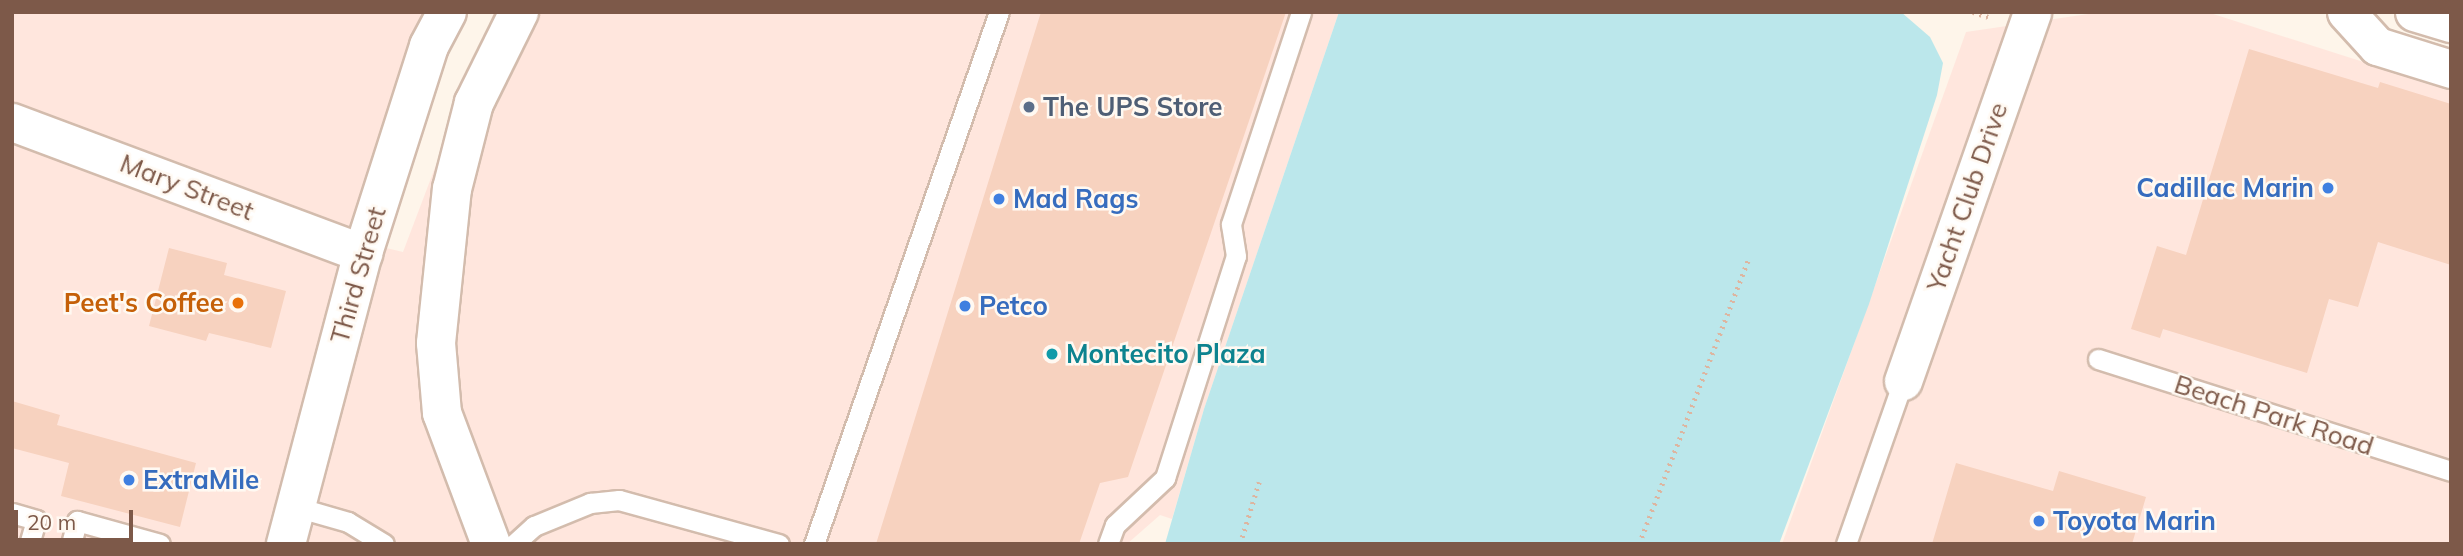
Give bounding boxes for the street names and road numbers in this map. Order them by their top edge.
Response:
street label: Yacht Club Drive [1920,99,2014,295]
street label: Mary Street [116,147,258,227]
street label: Third Street [324,203,392,347]
street label: Beach Park Road [2170,368,2378,462]

